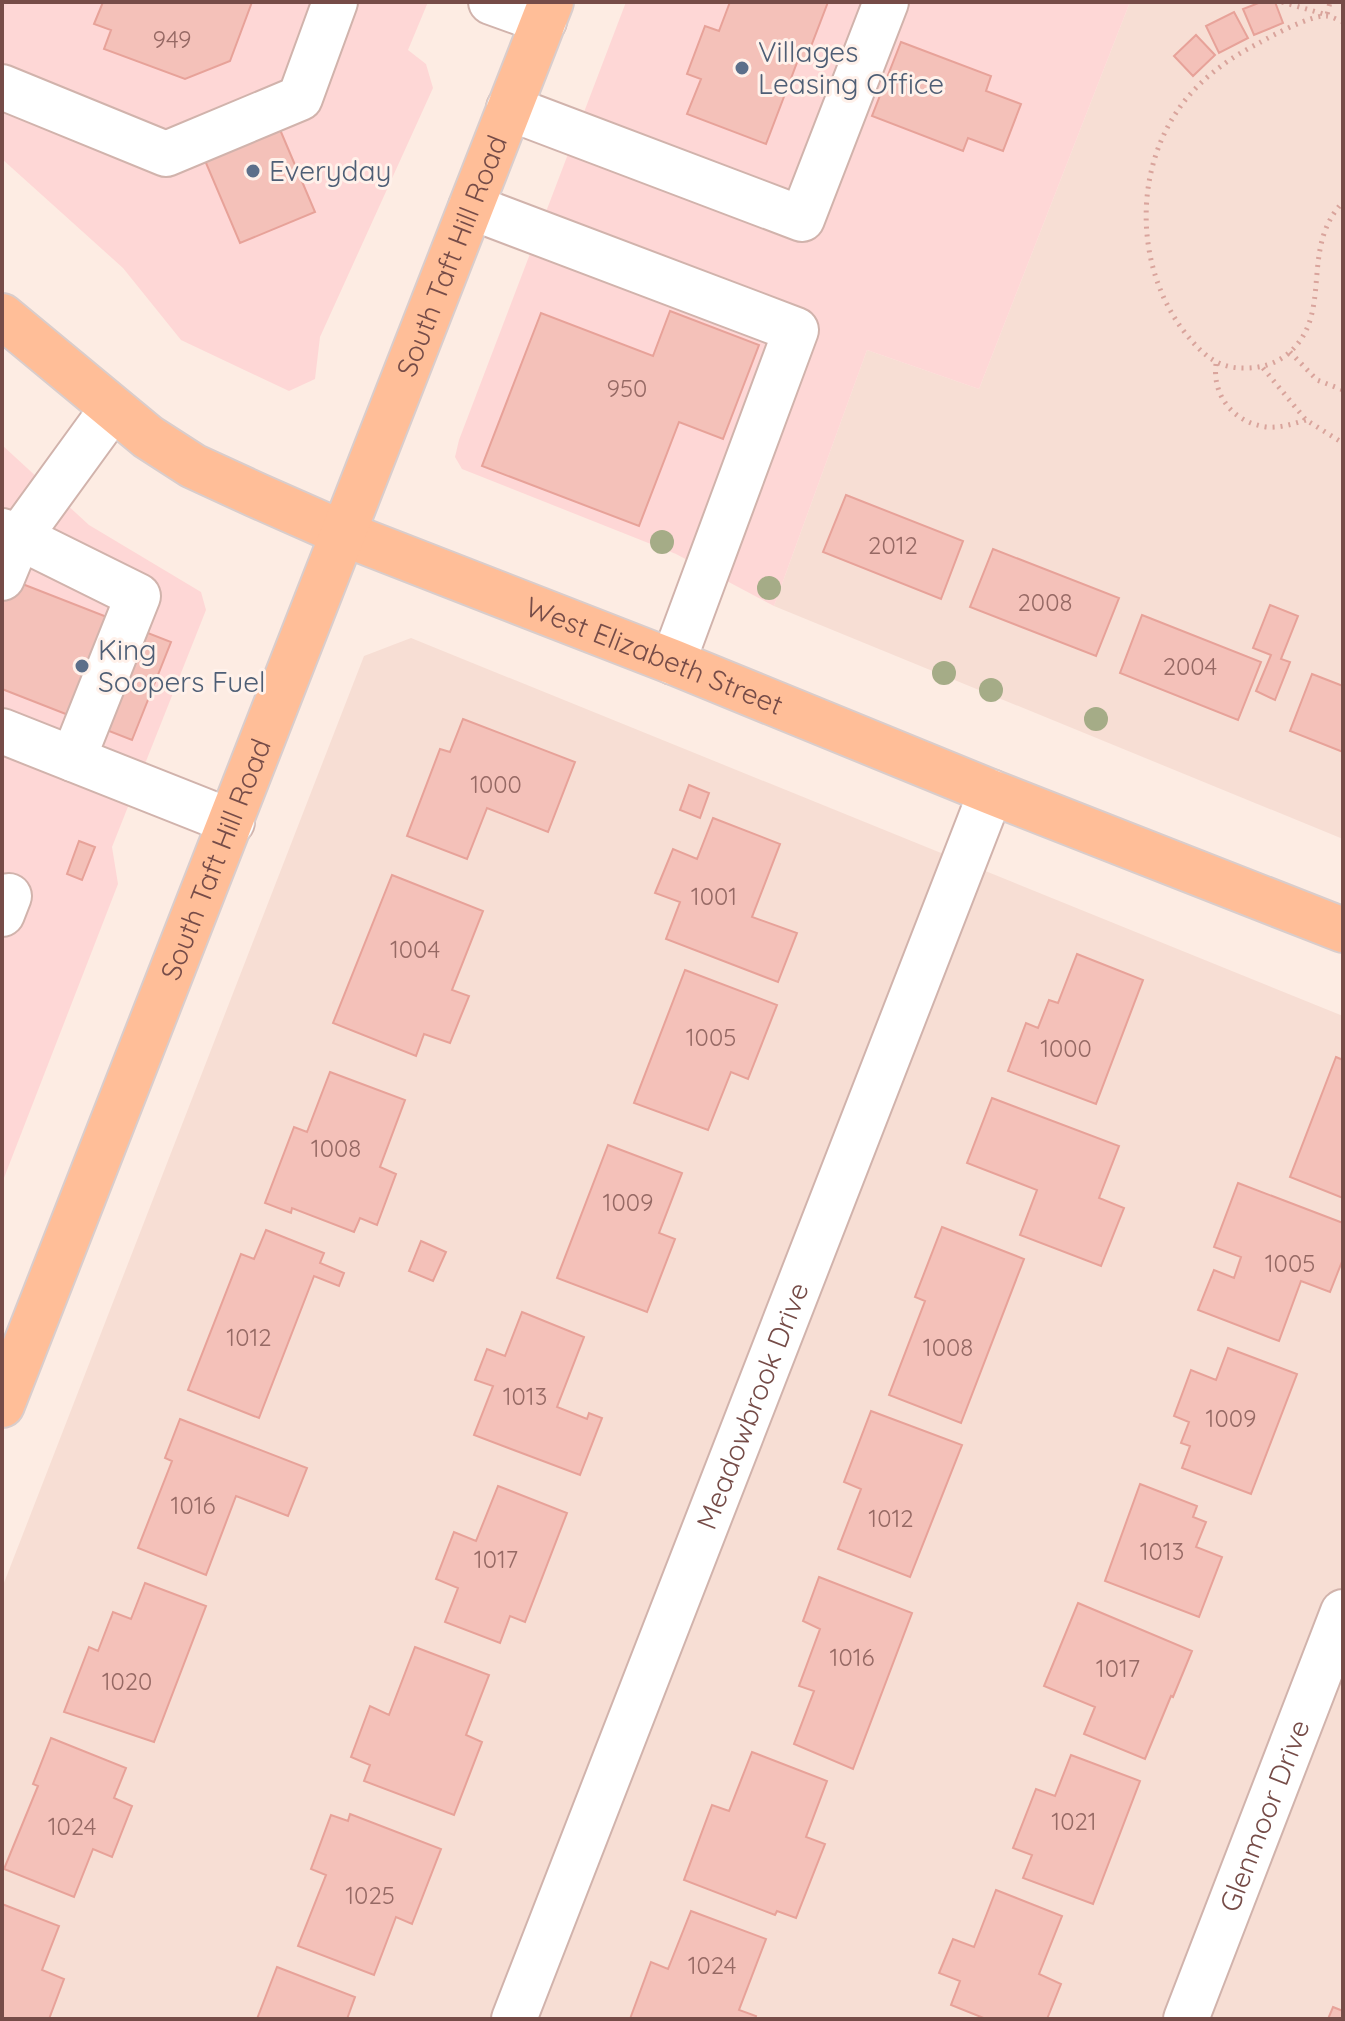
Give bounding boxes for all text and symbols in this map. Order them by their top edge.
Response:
house number: 949 [153,24,191,54]
place label: Villages Leasing Office [758,34,944,101]
marker: Villages Leasing Office [733,59,751,77]
street label: South Taft Hill Road [388,130,514,381]
place label: Everyday [269,153,391,188]
marker: Everyday [244,162,262,180]
house number: 950 [607,373,647,403]
house number: 2012 [868,530,918,560]
house number: 2008 [1018,587,1072,617]
street label: West Elizabeth Street [521,588,788,722]
place label: King Soopers Fuel [98,632,266,699]
house number: 2004 [1163,651,1217,681]
marker: King Soopers Fuel [73,657,91,675]
street label: South Taft Hill Road [152,733,278,985]
house number: 1000 [470,769,522,799]
house number: 1001 [691,881,737,911]
house number: 1004 [390,934,440,964]
house number: 1005 [686,1022,736,1052]
house number: 1000 [1040,1033,1092,1063]
house number: 1008 [311,1133,361,1163]
house number: 1009 [603,1187,653,1217]
house number: 1005 [1265,1248,1315,1278]
street label: Meadowbrook Drive [688,1277,816,1534]
house number: 1012 [226,1322,272,1352]
house number: 1008 [923,1332,973,1362]
house number: 1013 [503,1381,547,1411]
house number: 1009 [1206,1403,1256,1433]
house number: 1016 [171,1490,216,1520]
house number: 1012 [868,1503,914,1533]
house number: 1013 [1140,1536,1184,1566]
house number: 1017 [474,1544,518,1574]
house number: 1016 [830,1642,875,1672]
house number: 1017 [1096,1653,1140,1683]
house number: 1020 [102,1666,152,1696]
street label: Glenmoor Drive [1211,1714,1317,1916]
house number: 1021 [1051,1806,1097,1836]
house number: 1024 [48,1811,96,1841]
house number: 1025 [345,1880,395,1910]
house number: 1024 [688,1950,736,1980]

